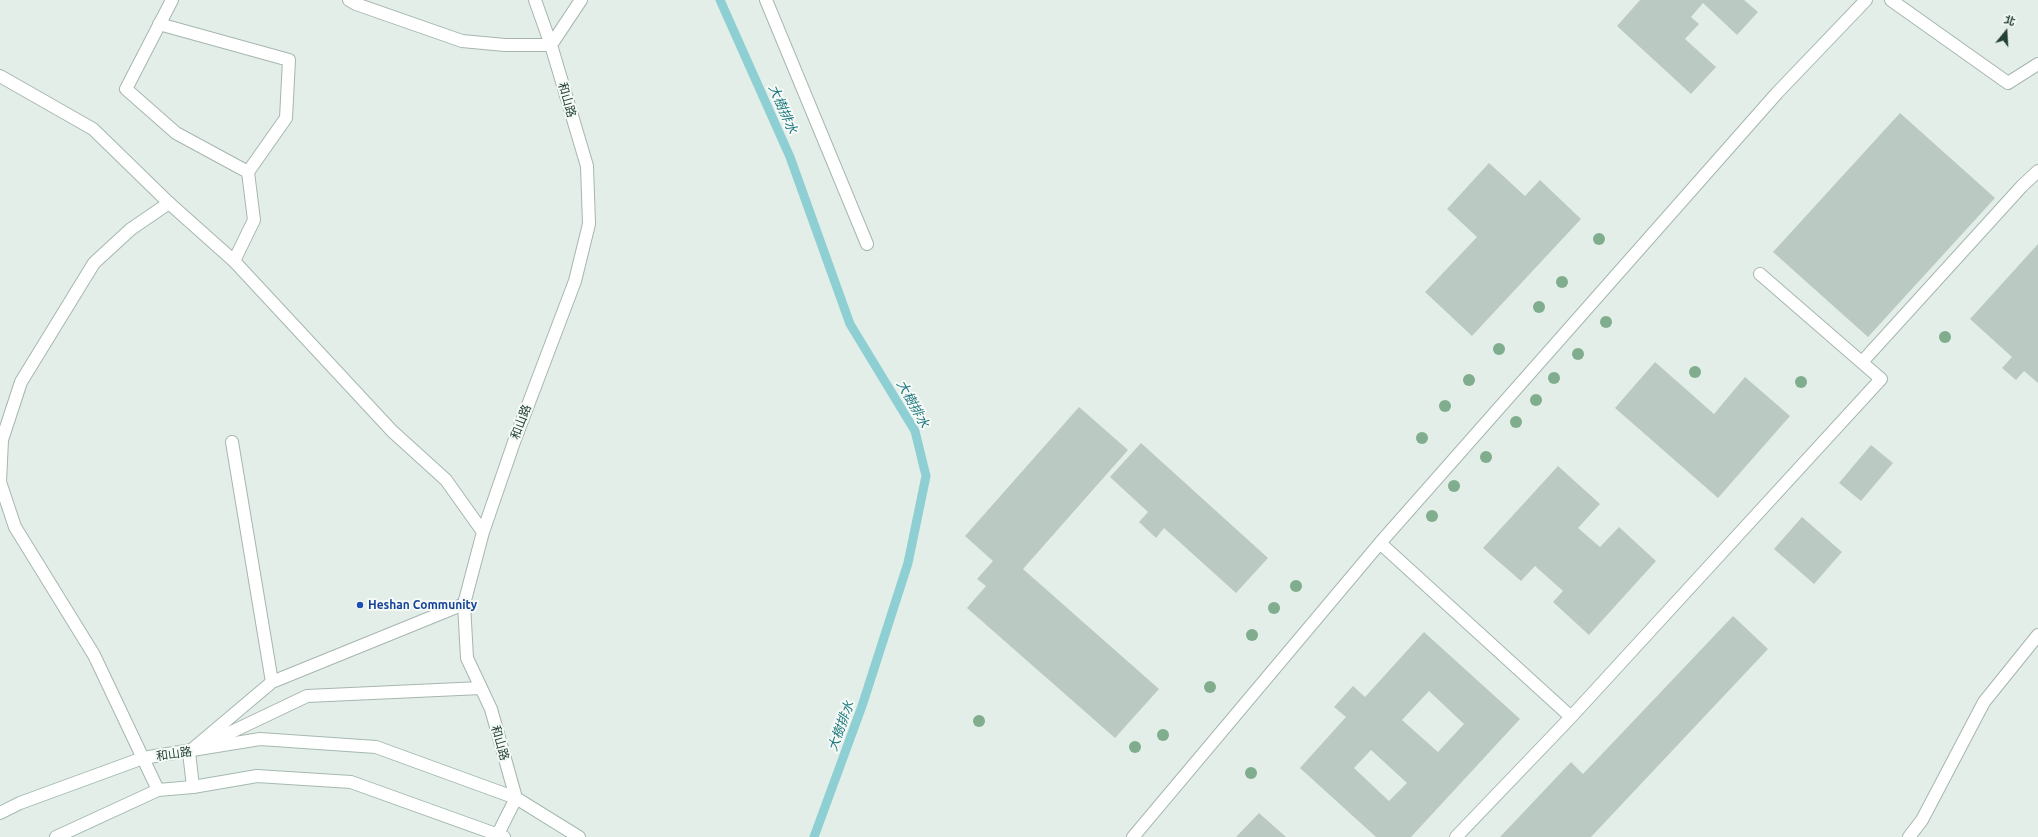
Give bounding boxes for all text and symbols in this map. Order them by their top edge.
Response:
north arrow [1986,12,2026,52]
text: 北 [2003,13,2017,28]
street label: 和山路 [555,81,579,119]
water label: 大樹排水 [765,82,801,136]
water label: 大樹排水 [894,377,932,431]
street label: 和山路 [508,403,534,441]
place label: Heshan Community [368,598,477,612]
marker: Heshan Community [355,600,365,610]
water label: 大樹排水 [825,699,857,753]
street label: 和山路 [488,724,512,762]
street label: 和山路 [155,744,193,764]

